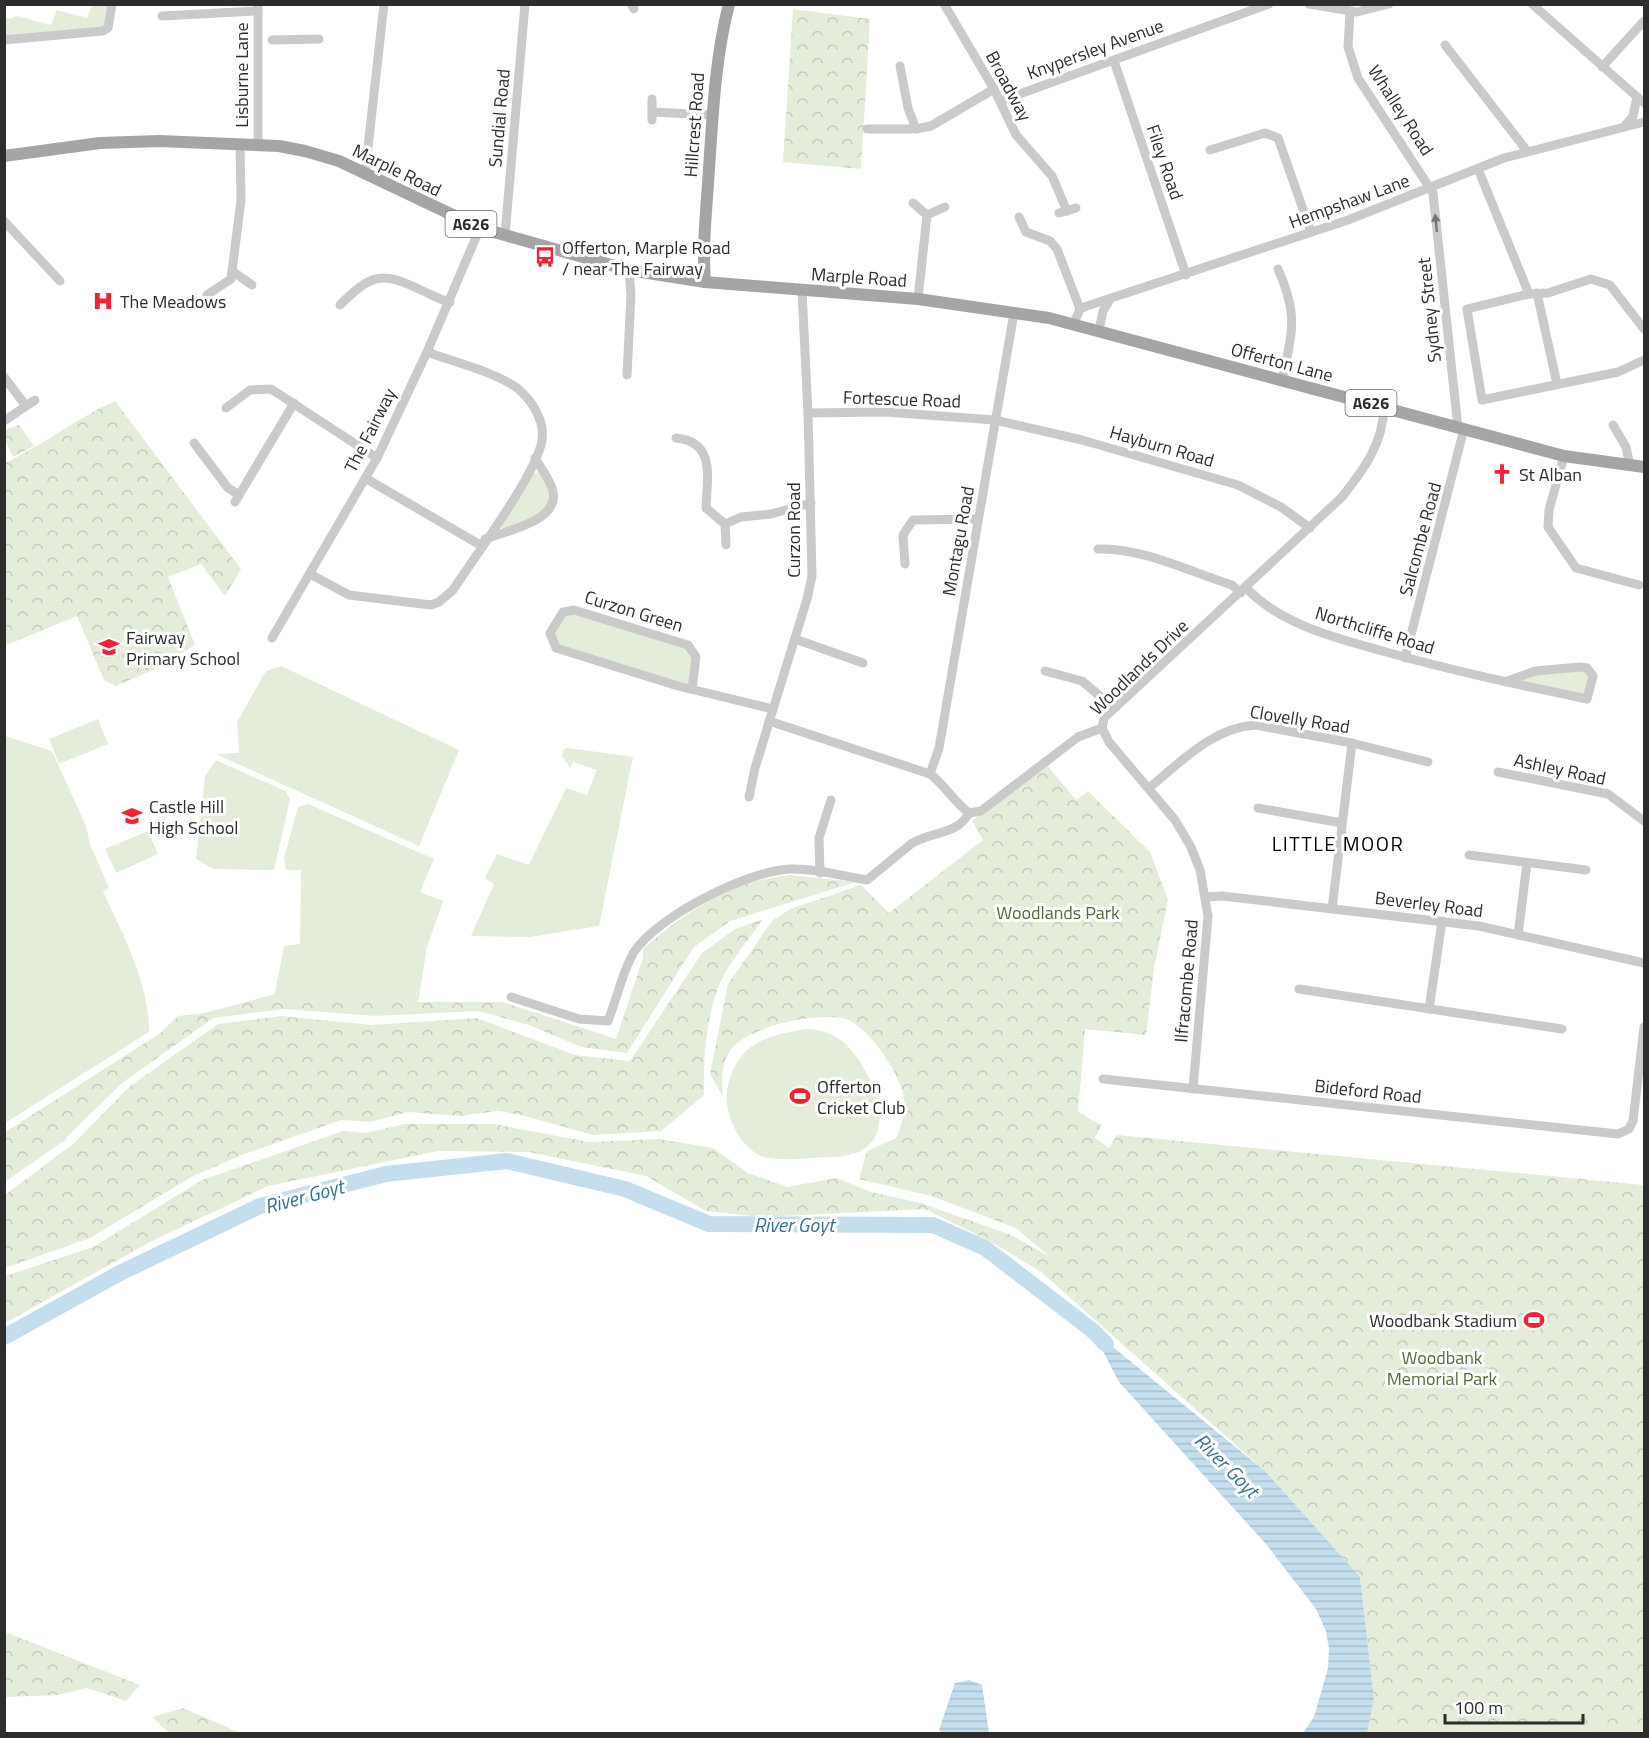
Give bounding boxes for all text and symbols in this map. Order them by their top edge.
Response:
street label: Knypersley Avenue [1023,12,1167,86]
street label: Lisburne Lane [228,22,255,128]
street label: Broadway [979,46,1039,126]
street label: Whalley Road [1361,59,1441,161]
street label: Sundial Road [481,68,517,168]
street label: Hillcrest Road [677,72,711,178]
street label: Filey Road [1140,121,1190,203]
street label: Marple Road [348,137,446,203]
street label: Hempshaw Lane [1285,167,1413,235]
road number: A626 [446,211,496,237]
one-way arrow [1431,214,1441,233]
place label: Offerton, Marple Road / near The Fairway [562,234,730,282]
bus stop icon: Offerton, Marple Road / near The Fairway [533,245,557,269]
street label: Sydney Street [1410,256,1448,364]
street label: Marple Road [810,260,908,294]
place label: The Meadows [120,288,226,315]
hospital icon: The Meadows [91,289,115,313]
street label: Offerton Lane [1228,335,1336,389]
street label: The Fairway [337,383,403,477]
street label: Fortescue Road [843,383,961,415]
road number: A626 [1346,390,1396,416]
street label: Hayburn Road [1107,418,1217,474]
place label: St Alban [1519,461,1582,488]
church icon: St Alban [1490,462,1514,486]
street label: Salcombe Road [1392,479,1448,599]
street label: Curzon Road [780,482,807,578]
street label: Montagu Road [935,484,981,598]
street label: Curzon Green [581,583,687,639]
street label: Northcliffe Road [1312,599,1438,661]
street label: Woodlands Drive [1084,613,1194,721]
place label: Fairway Primary School [126,624,240,672]
school or university icon: Fairway Primary School [97,635,121,659]
street label: Clovelly Road [1248,698,1352,740]
street label: Ashley Road [1511,746,1609,792]
place label: Castle Hill High School [149,793,238,841]
school or university icon: Castle Hill High School [120,804,144,828]
district label: LITTLE MOOR [1272,828,1404,859]
street label: Beverley Road [1373,884,1485,924]
park label: Woodlands Park [996,899,1120,926]
street label: Ilfracombe Road [1167,918,1205,1044]
street label: Bideford Road [1313,1072,1423,1110]
place label: Offerton Cricket Club [817,1073,905,1121]
sports icon: Offerton Cricket Club [788,1084,812,1108]
water label: River Goyt [261,1170,350,1221]
water label: River Goyt [754,1209,837,1240]
place label: Woodbank Stadium [1369,1307,1517,1334]
sports icon: Woodbank Stadium [1522,1308,1546,1332]
park label: Woodbank Memorial Park [1387,1344,1498,1392]
water label: River Goyt [1188,1426,1268,1506]
scale bar [1445,1687,1583,1725]
text: 100 m [1454,1694,1503,1721]

